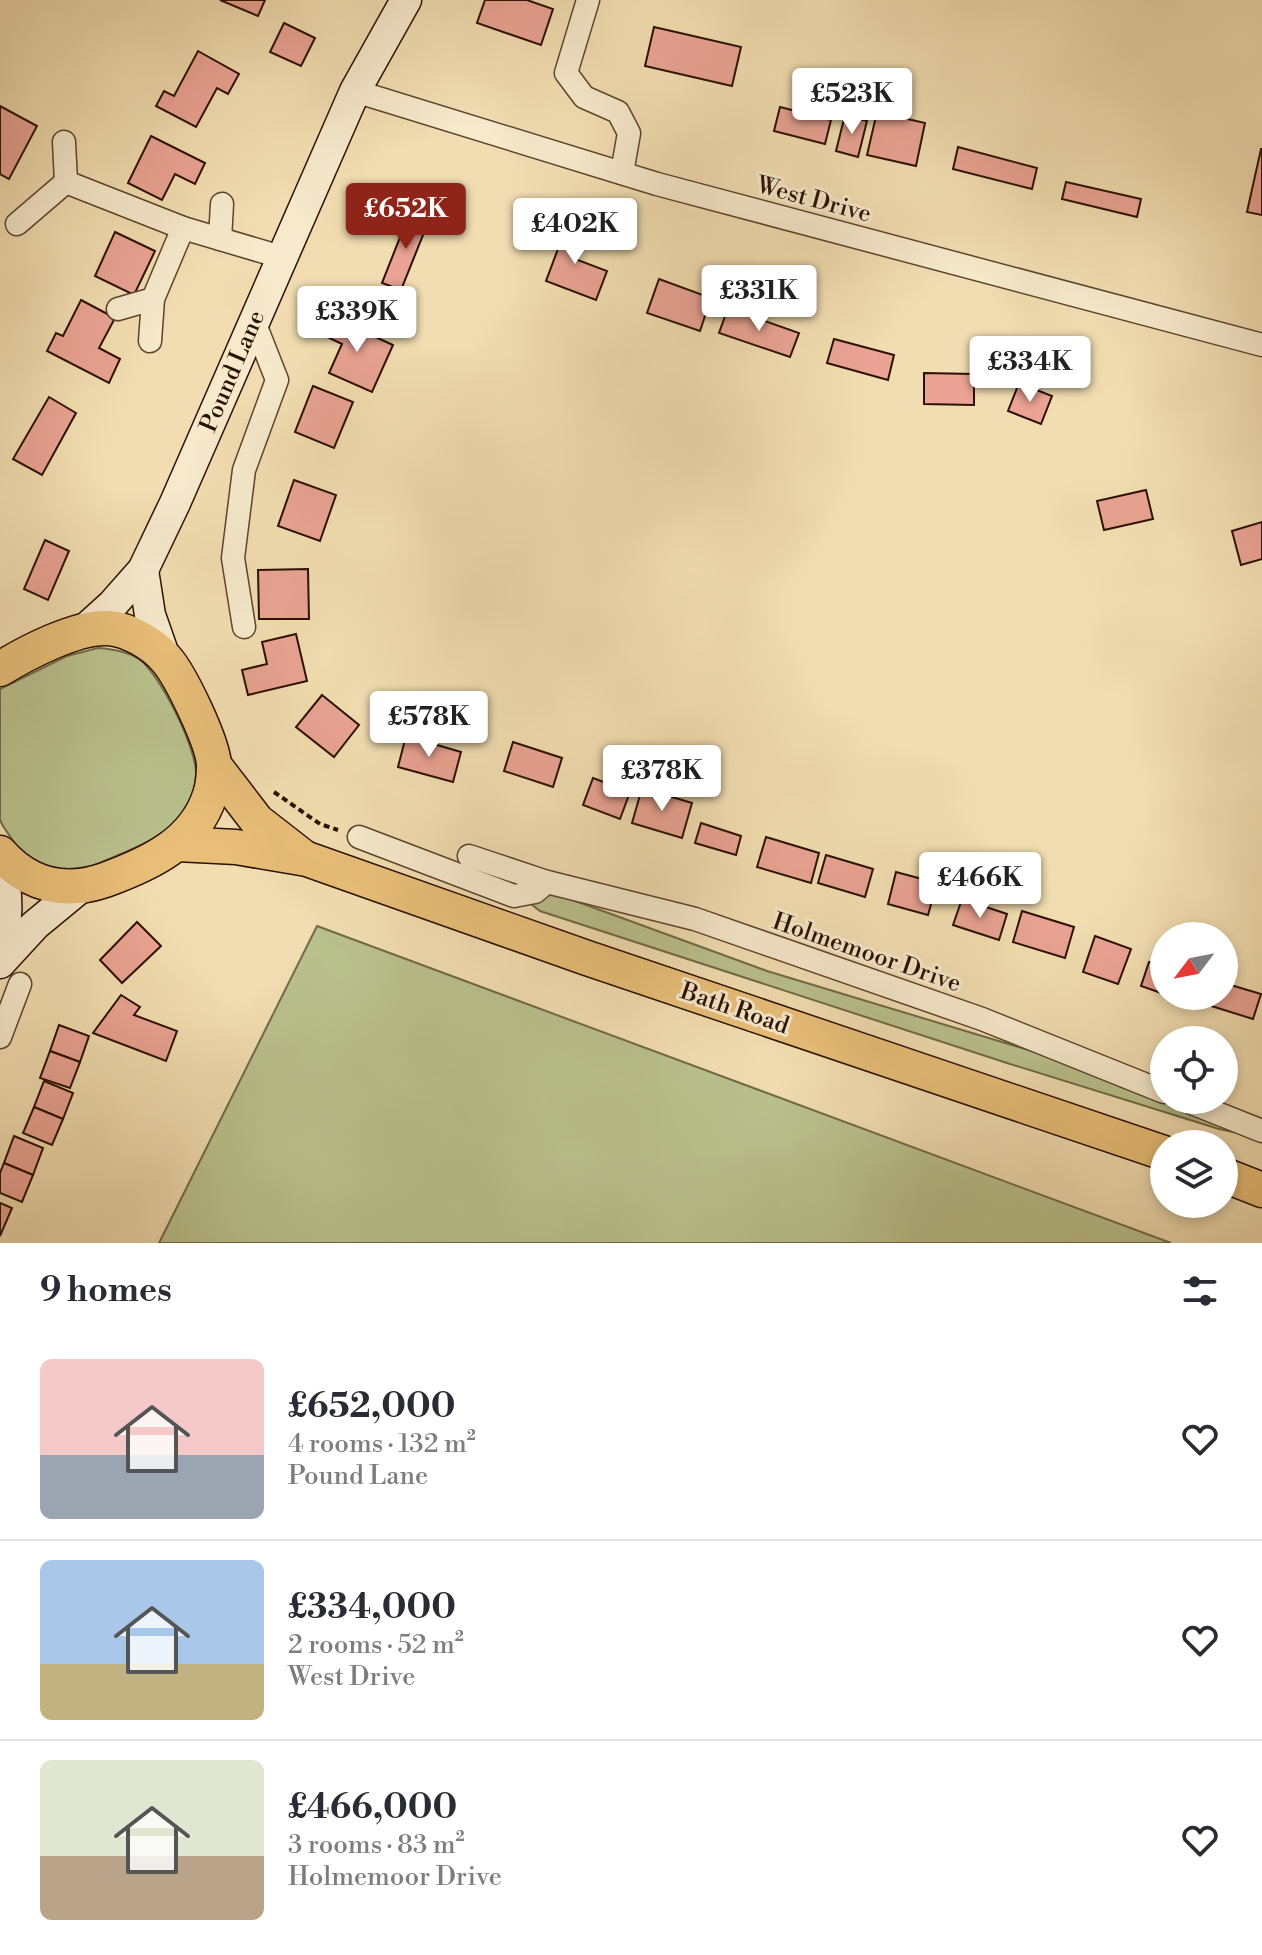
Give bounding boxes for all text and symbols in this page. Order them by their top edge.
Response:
pin: £523K [796,68,908,136]
text: £523K [810,78,894,110]
street label: West Drive [752,170,874,230]
pin: £652K [350,183,462,251]
text: £652K [364,193,448,225]
pin: £402K [519,198,631,266]
text: £402K [531,208,619,240]
pin: £331K [703,265,815,333]
text: £331K [720,275,798,307]
pin: £339K [301,286,413,354]
text: £339K [315,296,399,328]
street label: Pound Lane [194,306,272,437]
pin: £334K [974,336,1086,404]
text: £334K [988,346,1072,378]
pin: £578K [373,691,485,759]
text: £578K [388,701,470,733]
pin: £378K [606,745,718,813]
text: £378K [621,755,703,787]
pin: £466K [924,852,1036,920]
text: £466K [937,862,1023,894]
street label: Holmemoor Drive [768,907,965,999]
north arrow [1150,922,1238,1010]
map controls [1150,922,1238,1218]
street label: Bath Road [676,976,793,1042]
button: locate [1150,1026,1238,1114]
button: layers [1150,1130,1238,1218]
icon: filters [1178,1269,1222,1313]
text: 9 homes [40,1270,172,1312]
text: £652,000 [288,1386,455,1428]
icon: home [104,1391,200,1487]
icon: heart [1178,1417,1222,1461]
text: 4 rooms · 132 m² [288,1428,476,1460]
text: Pound Lane [288,1460,428,1492]
text: £334,000 [288,1587,456,1629]
icon: home [104,1592,200,1688]
icon: heart [1178,1618,1222,1662]
text: 2 rooms · 52 m² [288,1629,464,1661]
text: West Drive [288,1661,415,1693]
text: £466,000 [288,1787,457,1829]
icon: home [104,1792,200,1888]
icon: heart [1178,1818,1222,1862]
text: 3 rooms · 83 m² [288,1829,465,1861]
text: Holmemoor Drive [288,1861,502,1893]

